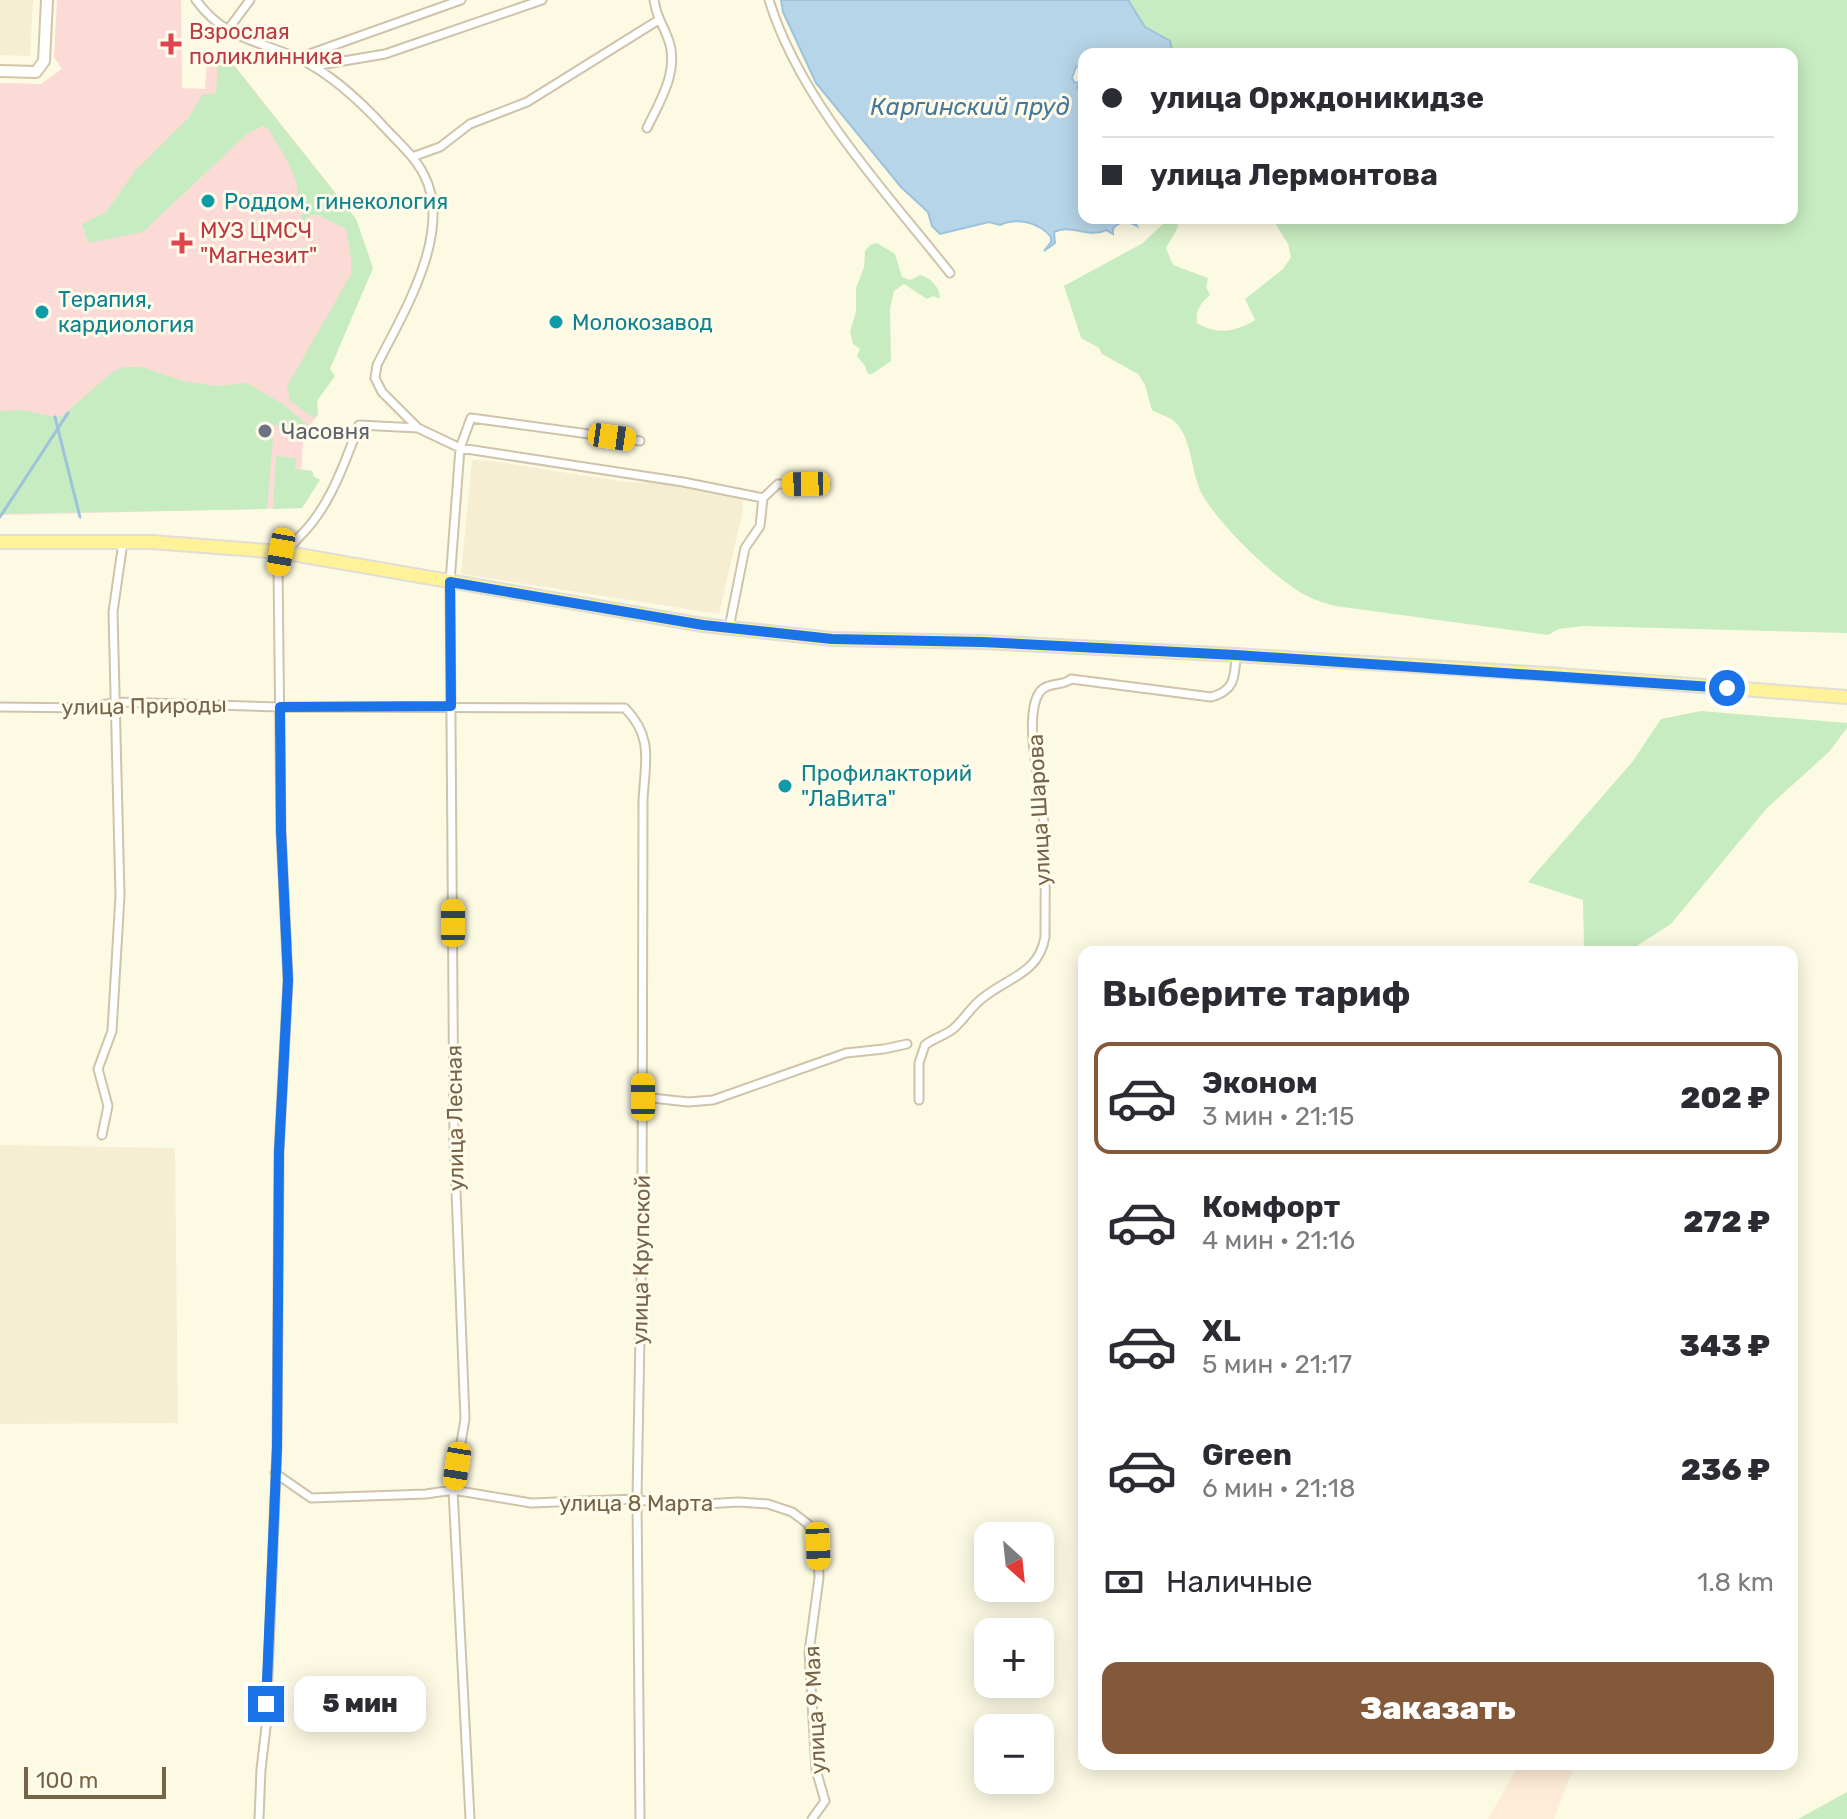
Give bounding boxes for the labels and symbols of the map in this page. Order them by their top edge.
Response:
place label: Взрослая поликлинника [189,18,343,70]
marker: Взрослая поликлинника [160,33,182,55]
water label: Каргинский пруд [870,93,1070,121]
place label: Роддом, гинекология [224,188,448,215]
marker: Роддом, гинекология [199,192,217,210]
place label: МУЗ ЦМСЧ "Магнезит" [200,217,317,269]
marker: МУЗ ЦМСЧ "Магнезит" [171,232,193,254]
place label: Терапия, кардиология [58,286,194,338]
marker: Терапия, кардиология [33,303,51,321]
place label: Молокозавод [572,309,713,336]
marker: Молокозавод [547,313,565,331]
place label: Часовня [281,418,370,445]
marker: Часовня [256,422,274,440]
car [587,422,637,452]
car [782,472,830,496]
car [265,526,297,578]
route start [1709,670,1745,706]
street label: улица Природы [61,691,227,721]
street label: улица Шарова [1022,733,1056,887]
place label: Профилакторий "ЛаВита" [801,760,972,812]
marker: Профилакторий "ЛаВита" [776,777,794,795]
car [441,899,465,947]
street label: улица Лесная [440,1045,470,1191]
car [631,1073,655,1121]
street label: улица Крупской [626,1175,656,1345]
car [441,1440,473,1492]
street label: улица 8 Марта [559,1490,713,1517]
car [805,1522,831,1570]
north arrow [974,1522,1054,1602]
street label: улица 9 Мая [798,1645,832,1775]
callout: 5 мин [294,1676,426,1732]
route end [248,1686,284,1722]
scale bar [24,1763,166,1799]

